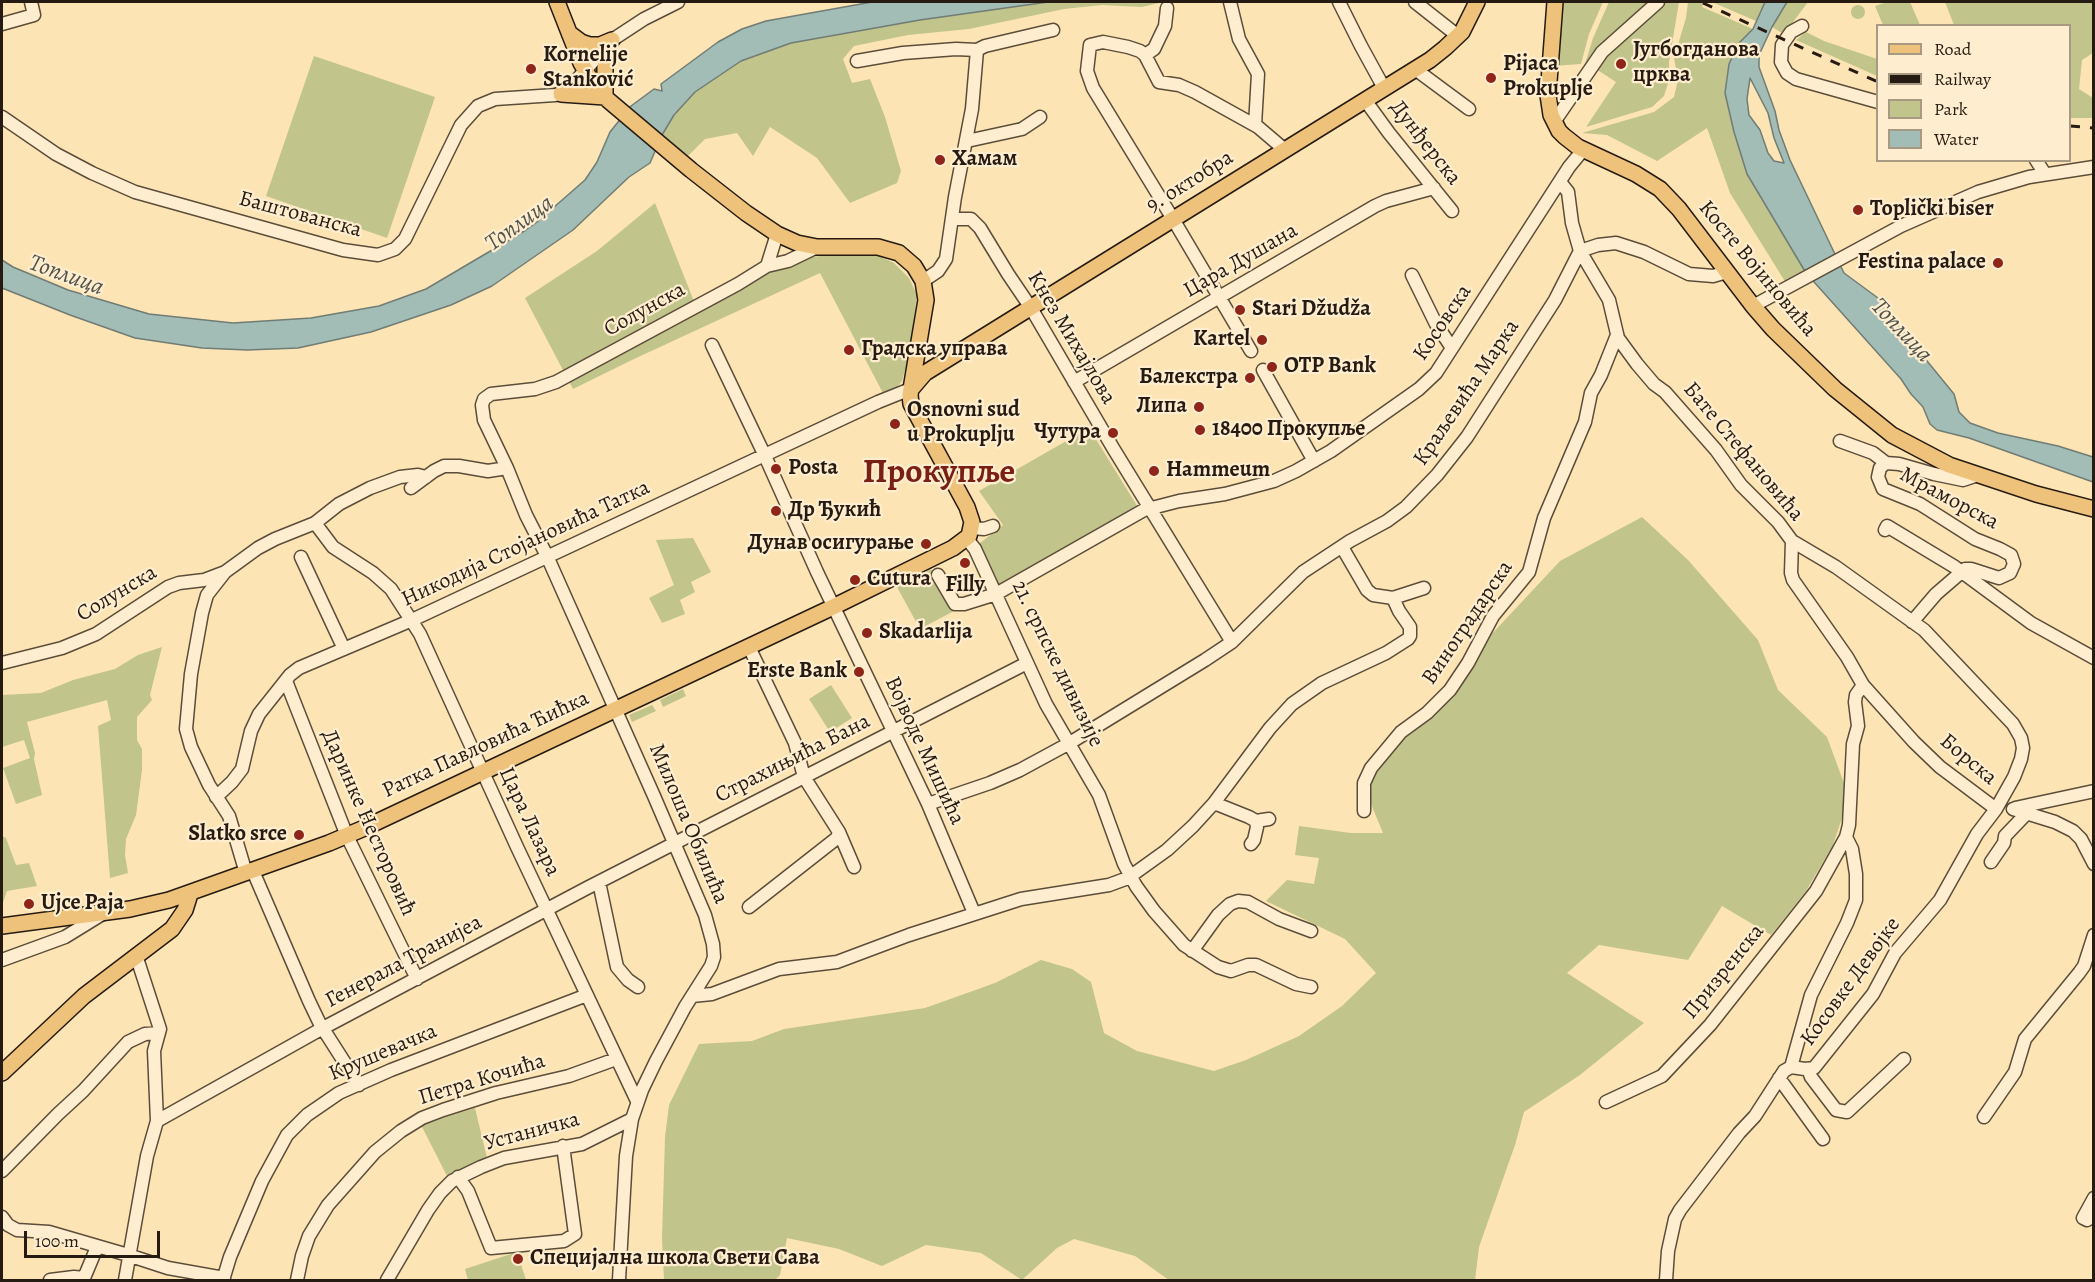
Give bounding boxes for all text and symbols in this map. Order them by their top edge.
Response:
legend [1876,24,2071,162]
text: Road [1934,37,1971,61]
place label: Југбогданова црква [1633,38,1759,90]
place label: Kornelije Stanković [543,43,633,94]
place label: Pijaca Prokuplje [1503,52,1593,104]
marker: Југбогданова црква [1614,57,1628,71]
marker: Kornelije Stanković [524,62,538,76]
text: Railway [1934,67,1991,91]
marker: Pijaca Prokuplje [1484,71,1498,85]
street label: Дунђерска [1384,95,1466,191]
text: Park [1934,97,1968,121]
text: Water [1934,127,1979,151]
street label: 9. октобра [1142,145,1238,219]
place label: Хамам [952,147,1017,173]
marker: Хамам [933,153,947,167]
street label: Баштованска [236,186,364,244]
water label: Топлица [480,190,560,258]
street label: Косте Војиновића [1692,195,1822,343]
place label: Toplički biser [1870,197,1994,223]
marker: Toplički biser [1851,203,1865,217]
street label: Цара Душана [1179,218,1303,304]
water label: Топлица [25,249,107,303]
place label: Festina palace [1858,250,1986,276]
marker: Festina palace [1991,256,2005,270]
street label: Кнез Михајлова [1021,267,1121,409]
street label: Солунска [600,277,690,343]
street label: Косовска [1408,280,1478,366]
water label: Топлица [1864,293,1938,369]
place label: Stari Džudža [1252,297,1371,323]
marker: Stari Džudža [1233,303,1247,317]
street label: Краљевића Марка [1408,315,1526,471]
place label: Kartel [1193,327,1250,353]
marker: Kartel [1255,333,1269,347]
place label: Градска управа [861,337,1007,363]
marker: Градска управа [842,343,856,357]
place label: OTP Bank [1284,354,1376,380]
marker: OTP Bank [1265,360,1279,374]
place label: Балекстра [1139,365,1238,391]
marker: Балекстра [1243,371,1257,385]
street label: Бате Стефановића [1677,377,1809,527]
place label: Липа [1136,394,1187,420]
place label: Osnovni sud u Prokuplju [907,398,1020,450]
marker: Липа [1192,400,1206,414]
marker: Osnovni sud u Prokuplju [888,417,902,431]
place label: 18400 Прокупље [1212,417,1365,443]
place label: Чутура [1034,420,1101,446]
marker: 18400 Прокупље [1193,423,1207,437]
marker: Чутура [1106,426,1120,440]
district label: Прокупље [863,454,1015,494]
place label: Posta [788,456,838,482]
place label: Hammeum [1166,458,1270,484]
marker: Posta [769,462,783,476]
street label: Мраморска [1895,462,2003,536]
marker: Hammeum [1147,464,1161,478]
street label: Никодија Стојановића Татка [398,475,654,613]
place label: Др Ђукић [788,498,881,524]
marker: Др Ђукић [769,504,783,518]
place label: Дунав осигурање [748,531,914,557]
marker: Дунав осигурање [919,537,933,551]
marker: Filly [958,556,972,570]
street label: Виноградарска [1417,556,1519,690]
street label: Солунска [72,560,162,628]
place label: Cutura [867,567,931,593]
marker: Cutura [848,573,862,587]
place label: Filly [945,573,985,599]
street label: 21. српске дивизије [1005,576,1109,752]
place label: Skadarlija [879,620,973,646]
marker: Skadarlija [860,626,874,640]
place label: Erste Bank [747,659,847,685]
marker: Erste Bank [852,665,866,679]
street label: Војводе Мишића [878,673,970,829]
street label: Ратка Павловића Ћићка [378,685,594,805]
street label: Страхињића Бана [711,709,875,809]
street label: Даринке Несторовић [315,726,421,920]
street label: Борска [1934,729,2002,791]
street label: Милоша Обилића [642,740,734,908]
street label: Цара Лазара [492,763,566,881]
place label: Slatko srce [188,822,287,848]
marker: Slatko srce [292,828,306,842]
place label: Ujce Paja [41,891,124,917]
marker: Ujce Paja [22,897,36,911]
street label: Генерала Транијеа [321,910,487,1014]
street label: Косовке Девојке [1795,912,1907,1052]
street label: Призренска [1678,919,1770,1025]
street label: Крушевачка [325,1018,441,1088]
street label: Петра Кочића [416,1048,548,1112]
street label: Устаничка [481,1107,583,1157]
scale bar [27,1219,164,1257]
text: 100 m [35,1229,79,1253]
place label: Специјална школа Свети Сава [530,1246,820,1272]
marker: Специјална школа Свети Сава [511,1252,525,1266]

